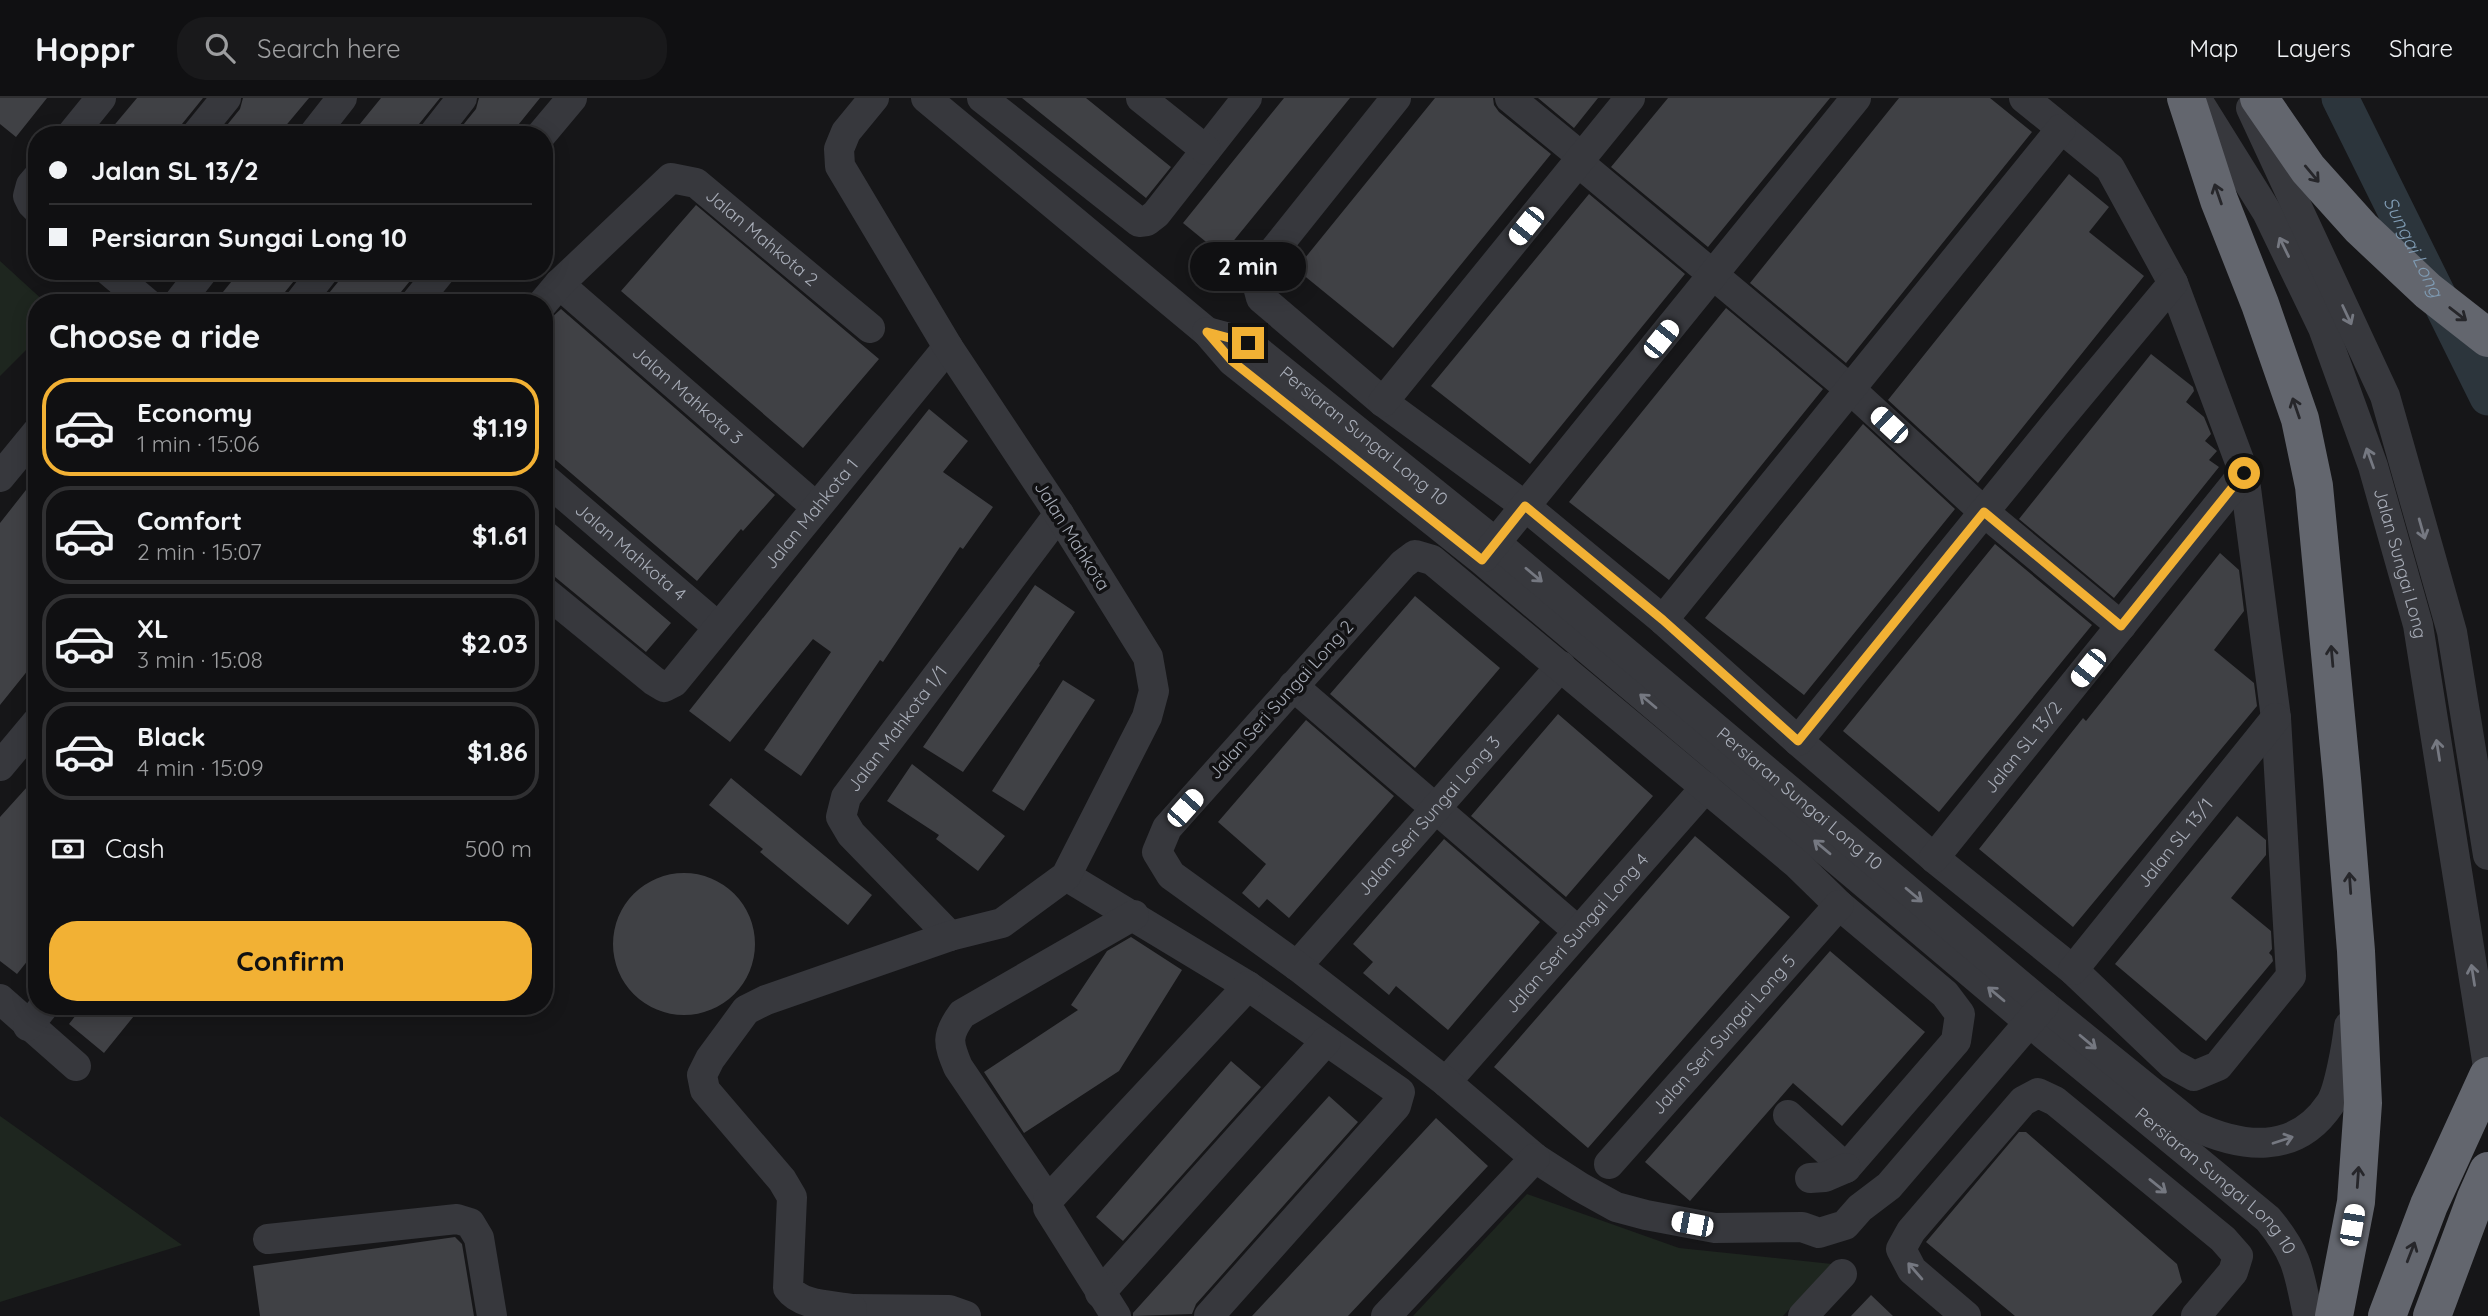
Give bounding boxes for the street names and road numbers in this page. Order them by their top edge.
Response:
street label: Jalan Mahkota 2 [701,184,823,291]
street label: Jalan Mahkota 3 [628,341,748,449]
street label: Persiaran Sungai Long 10 [1275,361,1453,511]
street label: Jalan Mahkota 1 [759,454,863,574]
street label: Jalan Mahkota [1030,477,1115,595]
street label: Jalan Sungai Long [2369,485,2432,640]
street label: Jalan Mahkota 4 [571,498,691,606]
street label: Jalan Seri Sungai Long 2 [1203,615,1358,784]
street label: Jalan Mahkota 1/1 [842,661,952,796]
street label: Jalan SL 13/2 [1979,696,2067,798]
street label: Persiaran Sungai Long 10 [1712,722,1887,875]
street label: Jalan Seri Sungai Long 3 [1352,731,1505,900]
street label: Jalan SL 13/1 [2132,793,2218,892]
street label: Jalan Seri Sungai Long 4 [1500,848,1653,1018]
street label: Jalan Seri Sungai Long 5 [1646,950,1801,1119]
street label: Persiaran Sungai Long 10 [2130,1102,2302,1258]

